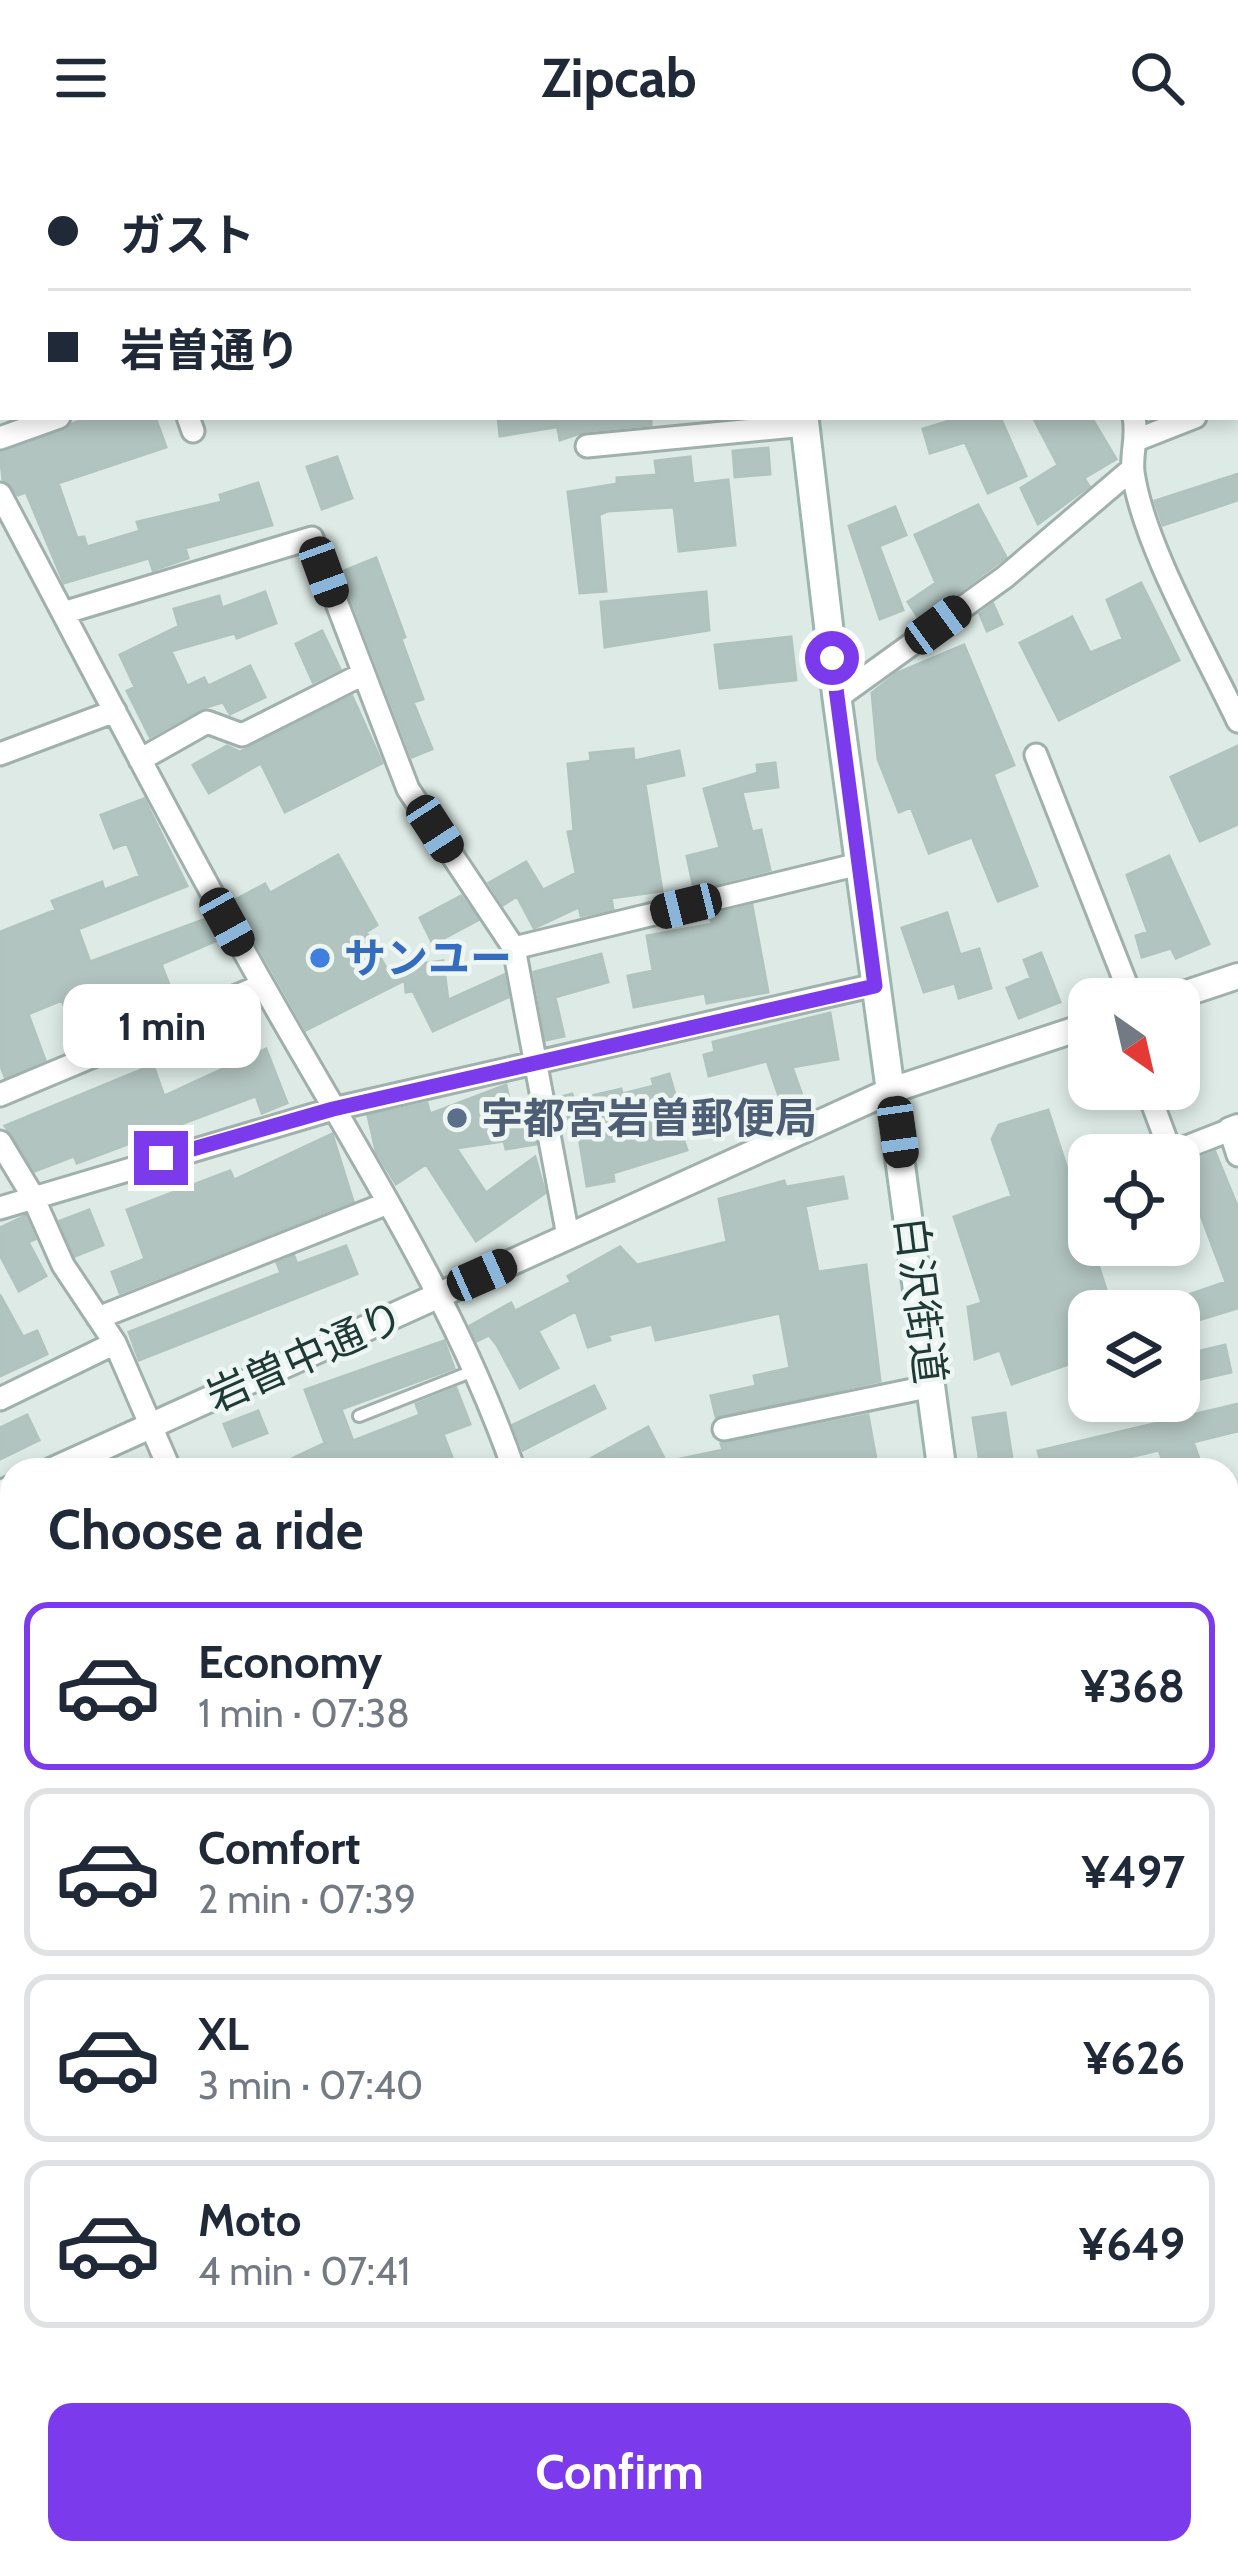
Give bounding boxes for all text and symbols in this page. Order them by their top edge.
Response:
icon: menu [48,45,114,111]
text: Zipcab [541,45,697,111]
icon: search [1124,45,1190,111]
text: ガスト [120,208,255,262]
text: 岩曽通り [120,323,300,377]
car [295,532,353,612]
car [898,589,978,661]
route start [805,631,859,685]
car [400,789,470,869]
car [647,880,725,932]
car [194,882,260,962]
place label: サンユー [344,932,512,984]
marker: サンユー [307,945,333,971]
north arrow [1068,978,1200,1110]
map controls [1068,978,1200,1422]
callout: 1 min [62,984,260,1068]
text: 1 min [118,1002,206,1050]
place label: 宇都宮岩曽郵便局 [481,1092,817,1144]
car [875,1094,921,1170]
marker: 宇都宮岩曽郵便局 [444,1105,470,1131]
route end [134,1131,188,1185]
button: locate [1068,1134,1200,1266]
street label: 白沢街道 [885,1213,957,1387]
car [442,1244,522,1306]
street label: 岩曽中通り [198,1290,412,1422]
button: layers [1068,1290,1200,1422]
text: Choose a ride [48,1497,363,1563]
icon: car [54,1632,162,1740]
text: Economy [198,1635,382,1689]
text: ¥368 [1081,1659,1185,1713]
text: 1 min · 07:38 [198,1689,410,1737]
icon: car [54,1818,162,1926]
text: Comfort [198,1821,361,1875]
text: ¥497 [1082,1845,1185,1899]
text: 2 min · 07:39 [198,1875,416,1923]
icon: car [54,2004,162,2112]
text: XL [198,2007,249,2061]
text: ¥626 [1083,2031,1185,2085]
text: 3 min · 07:40 [198,2061,423,2109]
icon: car [54,2190,162,2298]
text: Moto [198,2193,301,2247]
text: ¥649 [1079,2217,1185,2271]
text: 4 min · 07:41 [198,2247,410,2295]
button: Confirm [48,2403,1191,2541]

